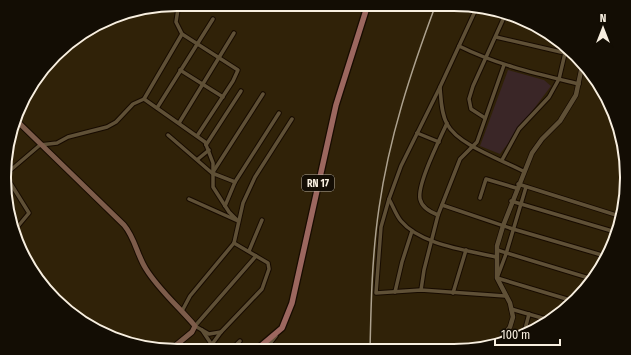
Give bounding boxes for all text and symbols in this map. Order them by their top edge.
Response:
north arrow [583,8,623,48]
text: N [600,12,606,25]
road number: RN 17 [302,175,334,191]
scale bar [495,321,560,347]
text: 100 m [501,328,530,342]

